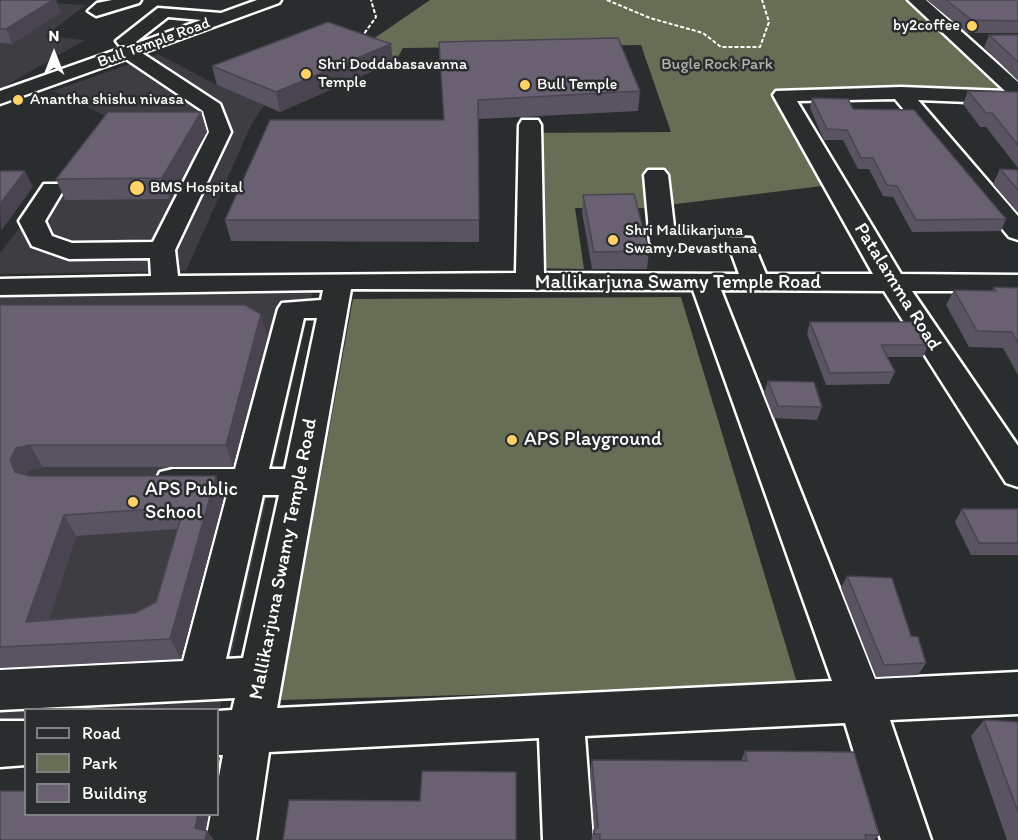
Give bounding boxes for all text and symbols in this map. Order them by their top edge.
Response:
street label: Bull Temple Road [95,14,213,72]
place label: by2coffee [893,16,960,36]
marker: by2coffee [965,19,979,33]
north arrow [24,24,84,84]
text: N [49,26,59,45]
place label: Shri Doddabasavanna Temple [318,55,467,93]
park label: Bugle Rock Park [661,55,773,75]
marker: Shri Doddabasavanna Temple [299,67,313,81]
place label: Bull Temple [537,75,617,95]
marker: Bull Temple [518,78,532,92]
place label: Anantha shishu nivasa [30,90,184,110]
marker: Anantha shishu nivasa [11,93,25,107]
place label: BMS Hospital [150,178,243,198]
marker: BMS Hospital [128,179,146,197]
street label: Patalamma Road [848,219,946,355]
place label: Shri Mallikarjuna Swamy Devasthana [625,221,758,259]
marker: Shri Mallikarjuna Swamy Devasthana [606,233,620,247]
street label: Mallikarjuna Swamy Temple Road [535,271,821,295]
street label: Mallikarjuna Swamy Temple Road [245,416,323,702]
place label: APS Playground [524,428,662,452]
marker: APS Playground [505,433,519,447]
place label: APS Public School [145,478,238,525]
marker: APS Public School [126,495,140,509]
legend [24,708,219,816]
text: Road [82,722,121,744]
text: Park [82,752,117,774]
text: Building [82,782,147,804]

